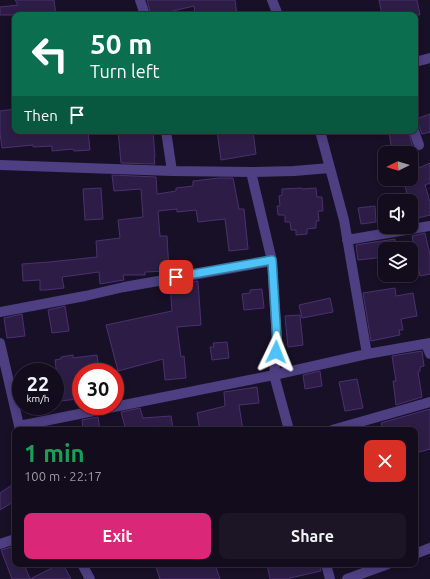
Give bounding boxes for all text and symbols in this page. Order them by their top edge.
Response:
icon: left [24,28,76,80]
text: 50 m [90,28,152,59]
text: Turn left [90,61,160,81]
icon: arrive [66,104,88,126]
text: Then [24,107,58,124]
north arrow [378,146,418,186]
map controls [378,146,418,282]
button: sound [378,194,418,234]
button: layers [378,242,418,282]
pin [159,260,193,294]
icon: arrive [165,266,187,288]
position arrow [255,331,297,373]
speed limit sign: 30 [72,363,124,415]
text: 22 [27,372,49,395]
text: km/h [26,393,50,404]
text: 1 min [24,440,85,467]
button: close [364,440,406,482]
text: 100 m · 22:17 [24,469,102,483]
button: Exit [24,513,211,559]
button: Share [219,513,406,559]

